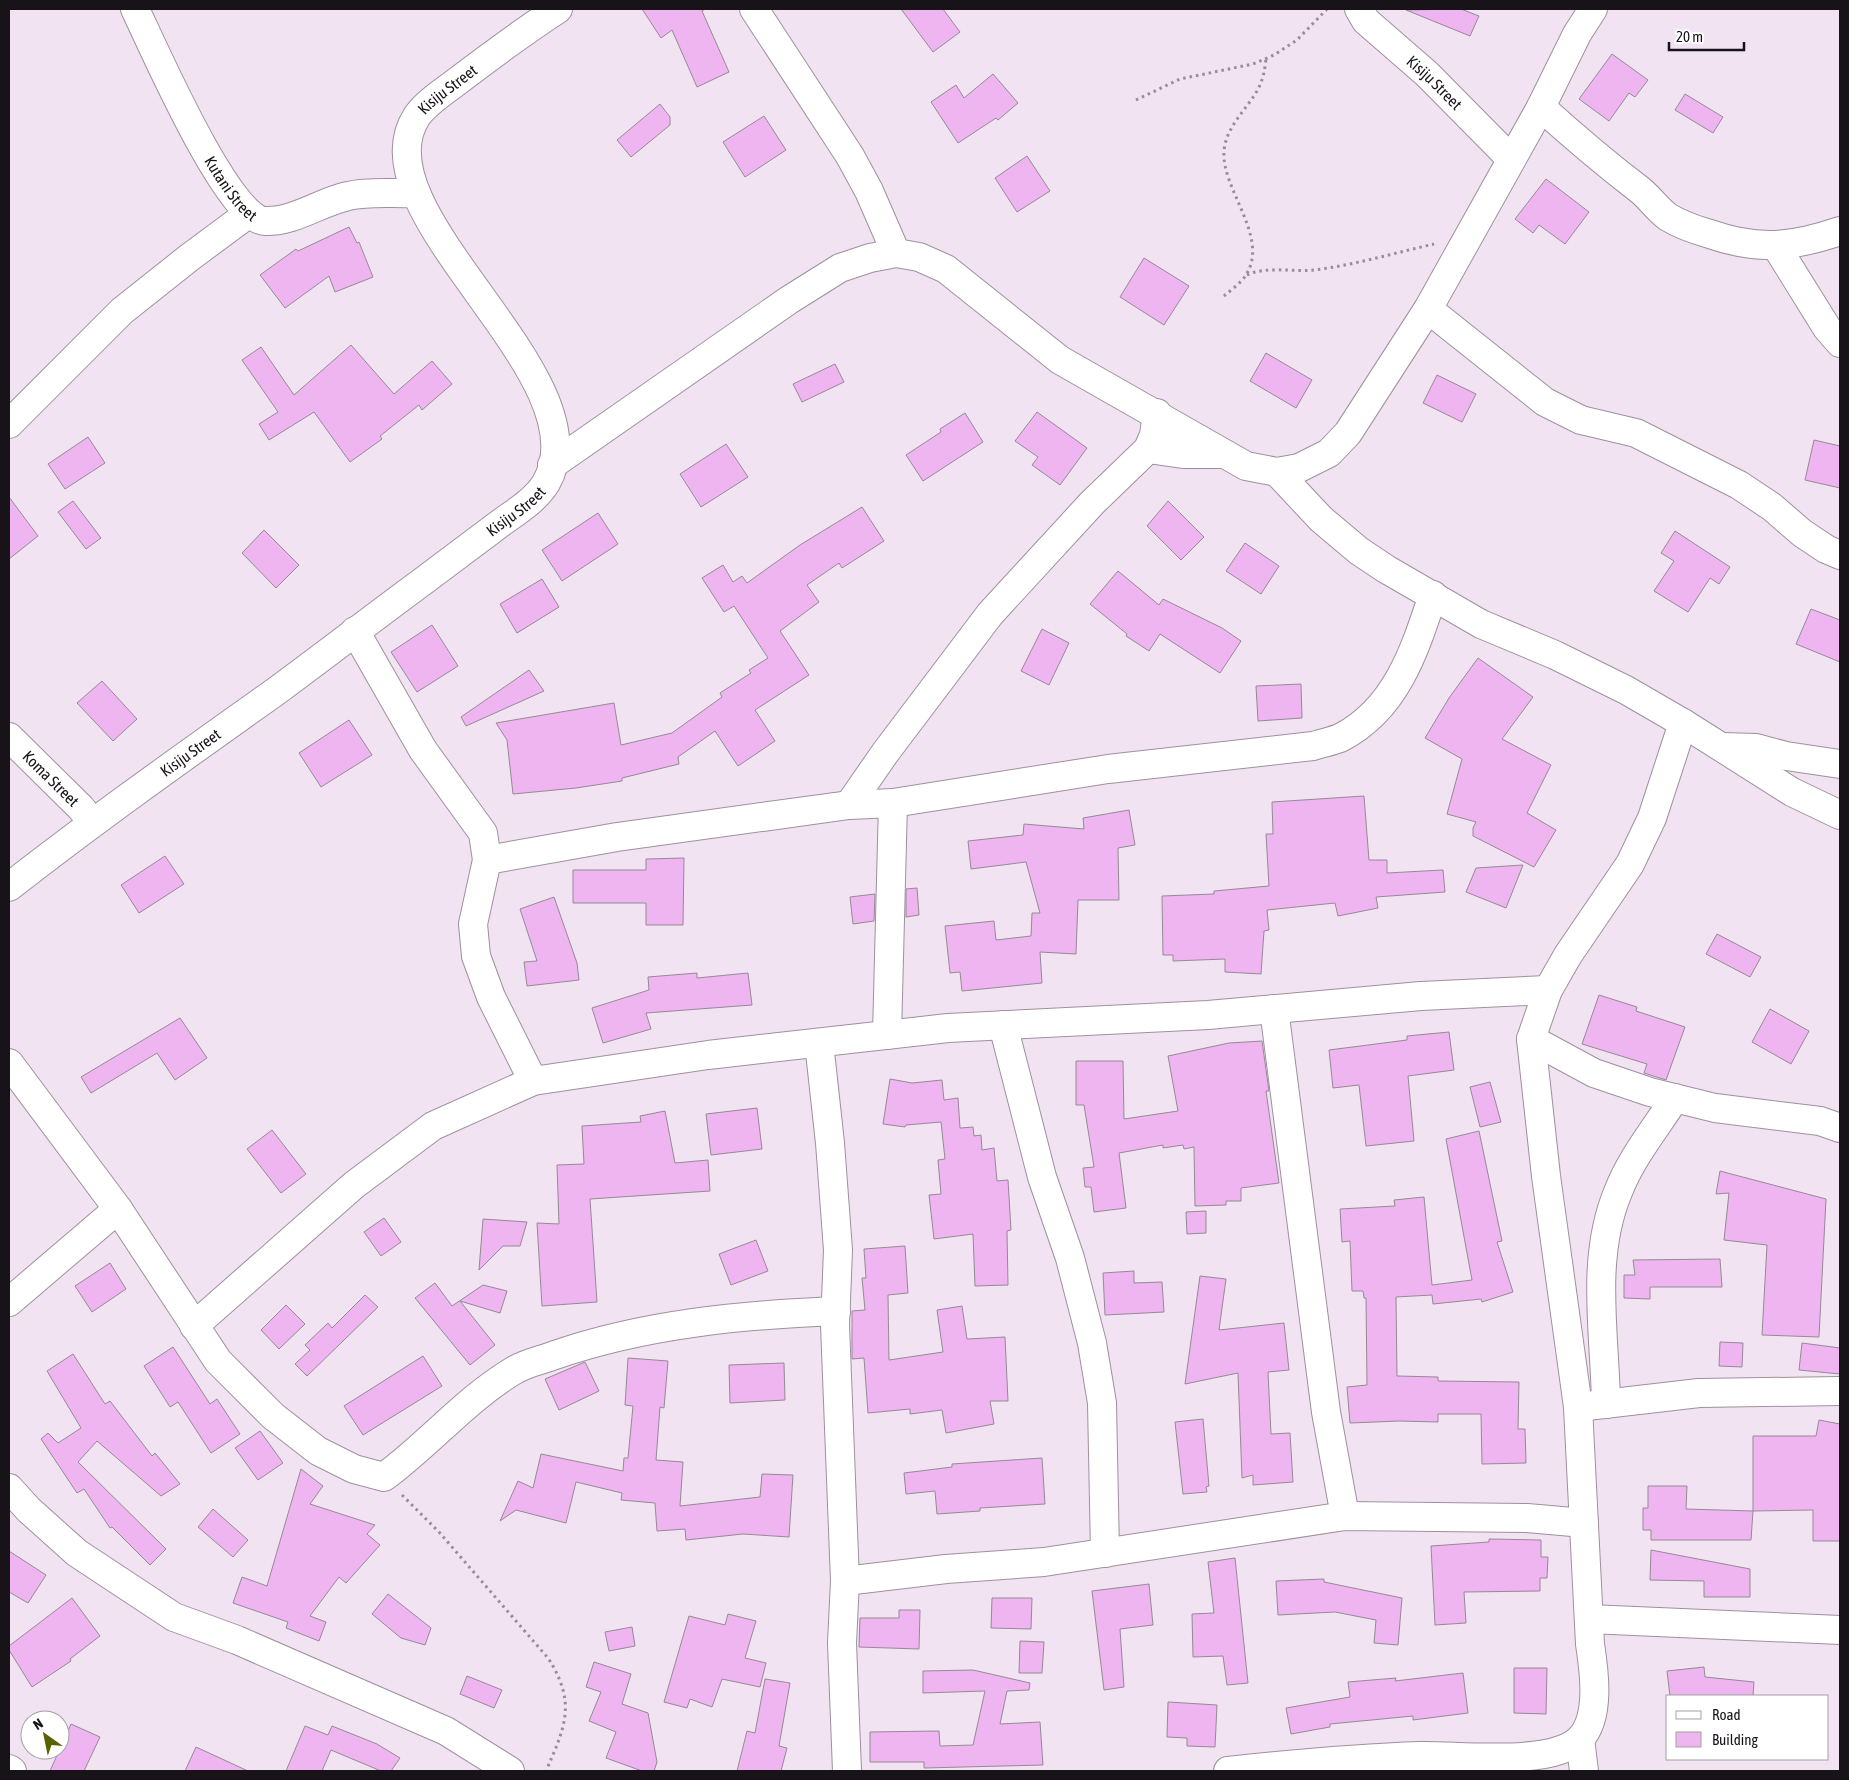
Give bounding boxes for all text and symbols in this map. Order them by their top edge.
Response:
scale bar [1669,20,1744,52]
text: 20 m [1676,28,1703,45]
street label: Kisiju Street [1403,52,1466,113]
street label: Kisiju Street [414,60,481,118]
street label: Kutani Street [201,153,261,225]
street label: Kisiju Street [483,483,549,540]
street label: Kisiju Street [157,725,224,780]
street label: Koma Street [19,747,83,810]
legend [1666,1695,1829,1760]
text: Road [1712,1706,1741,1723]
north arrow [20,1710,70,1760]
text: N [30,1715,46,1733]
text: Building [1712,1731,1758,1748]

